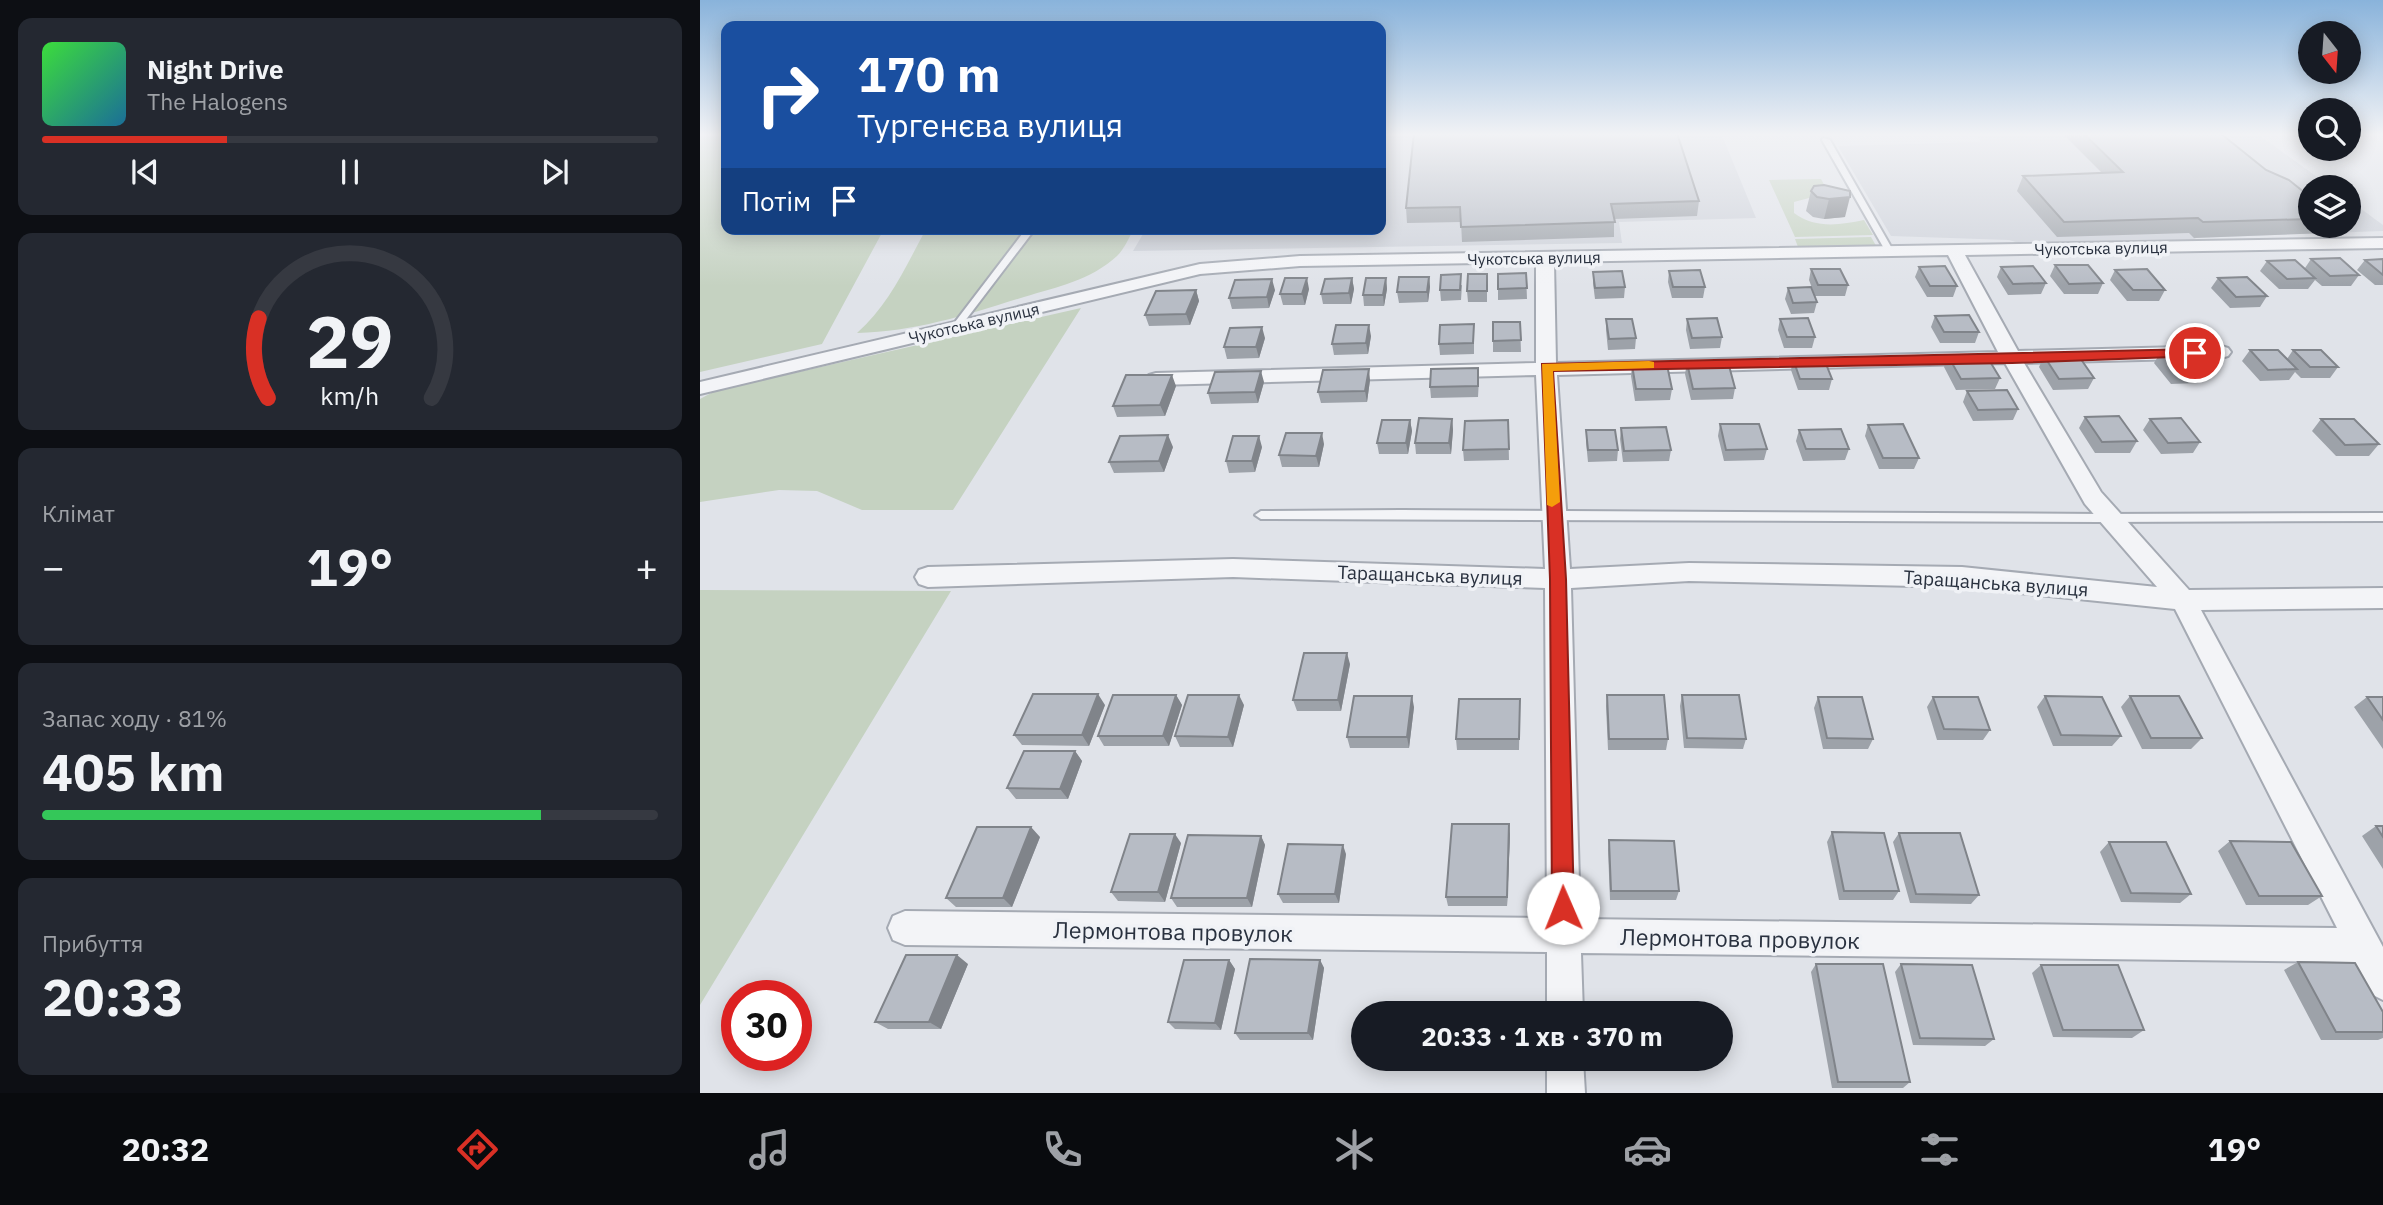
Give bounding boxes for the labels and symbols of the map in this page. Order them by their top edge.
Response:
north arrow [2298,21,2361,84]
street label: Чукотська вулиця [2034,237,2168,259]
street label: Чукотська вулиця [1467,247,1601,269]
street label: Чукотська вулиця [907,298,1041,348]
pin [2165,323,2225,383]
street label: Таращанська вулиця [1337,560,1523,590]
street label: Таращанська вулиця [1903,565,2089,601]
position arrow [1526,871,1600,945]
street label: Лермонтова провулок [1053,914,1293,948]
street label: Лермонтова провулок [1620,921,1860,955]
speed limit sign: 30 [721,980,812,1071]

